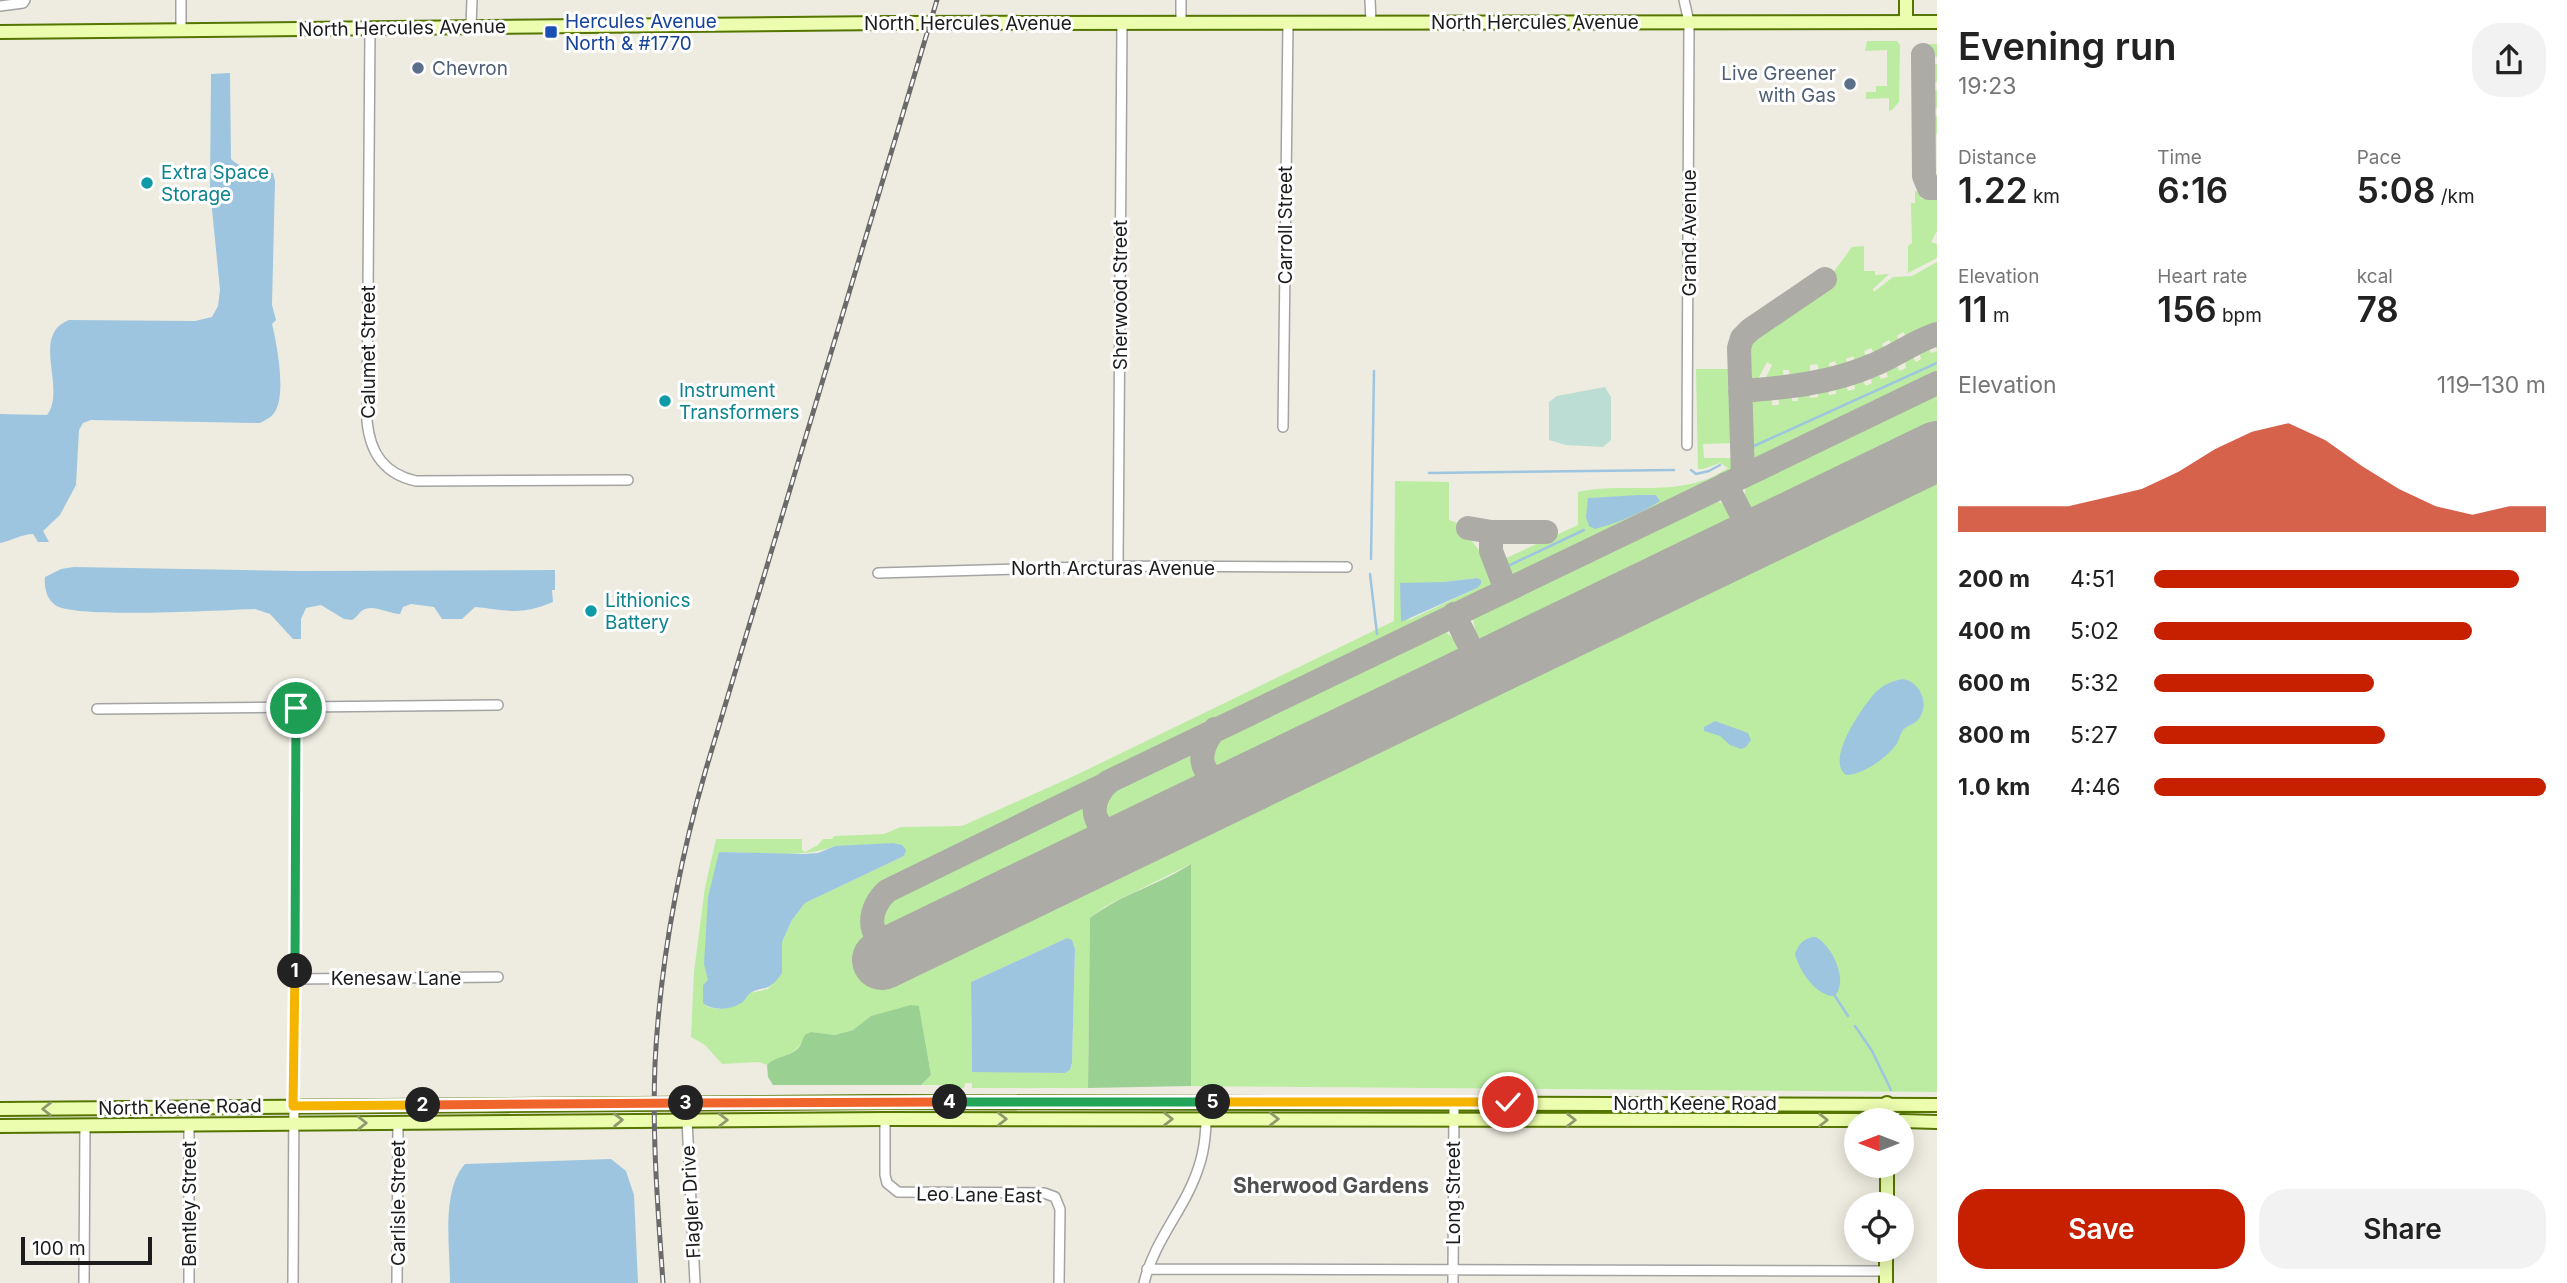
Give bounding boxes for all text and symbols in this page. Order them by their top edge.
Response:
place label: Hercules Avenue North & #1770 [565,10,717,55]
street label: North Hercules Avenue [1431,11,1639,34]
street label: North Hercules Avenue [864,12,1072,35]
street label: North Hercules Avenue [298,15,506,41]
text: Evening run [1958,23,2176,69]
button: share [2472,23,2546,97]
marker: Hercules Avenue North & #1770 [543,24,559,40]
place label: Chevron [432,57,508,80]
marker: Chevron [410,60,426,76]
place label: Live Greener with Gas [1721,62,1836,107]
text: 19:23 [1958,72,2016,100]
marker: Live Greener with Gas [1842,76,1858,92]
text: Distance [1958,146,2036,169]
text: Time [2157,146,2202,169]
text: Pace [2357,146,2401,169]
place label: Extra Space Storage [161,161,269,206]
street label: Carroll Street [1274,166,1297,284]
text: 1.22 [1958,169,2028,211]
text: 6:16 [2157,169,2228,211]
text: 5:08 [2357,169,2435,211]
street label: Grand Avenue [1678,170,1701,296]
marker: Extra Space Storage [139,175,155,191]
text: km [2028,185,2060,208]
text: /km [2435,185,2475,208]
street label: Sherwood Street [1109,220,1132,370]
text: Elevation [1958,265,2039,288]
text: Heart rate [2157,265,2247,288]
text: kcal [2357,265,2393,288]
street label: Calumet Street [357,285,380,419]
text: 11 [1958,288,1988,330]
text: 156 [2157,288,2217,330]
text: 78 [2357,288,2399,330]
text: m [1988,304,2010,327]
text: bpm [2217,304,2262,327]
text: Elevation [1958,371,2057,399]
text: 119–130 m [2437,371,2546,399]
place label: Instrument Transformers [679,379,800,424]
marker: Instrument Transformers [657,393,673,409]
street label: North Arcturas Avenue [1011,557,1215,580]
text: 200 m [1958,565,2030,593]
text: 4:51 [2070,565,2115,593]
place label: Lithionics Battery [605,589,691,634]
marker: Lithionics Battery [583,603,599,619]
text: 400 m [1958,617,2031,645]
text: 5:02 [2070,617,2119,645]
text: 600 m [1958,669,2030,697]
text: 5:32 [2070,669,2119,697]
pin [266,678,326,738]
icon: arrive [277,689,315,727]
text: 800 m [1958,721,2030,749]
text: 5:27 [2070,721,2118,749]
text: 1.0 km [1958,773,2030,801]
text: 4:46 [2070,773,2121,801]
pin: 1 [278,954,312,988]
text: 1 [290,959,299,982]
street label: Kenesaw Lane [331,967,461,990]
pin [1478,1072,1538,1132]
icon: check [1489,1083,1527,1121]
pin: 4 [932,1084,968,1120]
pin: 5 [1196,1084,1230,1120]
pin: 3 [668,1086,704,1120]
pin: 2 [406,1088,440,1122]
text: 4 [943,1090,956,1113]
text: 5 [1206,1090,1219,1113]
text: 3 [679,1091,692,1114]
street label: North Keene Road [1613,1092,1777,1115]
text: 2 [417,1093,428,1116]
street label: North Keene Road [98,1094,262,1120]
one-way arrow [41,1101,52,1117]
north arrow [1844,1108,1914,1178]
map controls [1844,1108,1914,1262]
one-way arrow [997,1111,1008,1127]
one-way arrow [1163,1111,1174,1127]
one-way arrow [1270,1111,1280,1127]
one-way arrow [718,1112,728,1128]
one-way arrow [1566,1112,1576,1128]
one-way arrow [1818,1112,1828,1128]
one-way arrow [613,1113,624,1128]
one-way arrow [357,1115,367,1131]
street label: Carlisle Street [387,1140,410,1266]
street label: Bentley Street [178,1141,201,1267]
street label: Long Street [1442,1141,1465,1245]
street label: Flagler Drive [677,1145,705,1259]
district label: Sherwood Gardens [1233,1173,1429,1198]
street label: Leo Lane East [916,1182,1042,1208]
button: Save [1958,1189,2245,1269]
button: Share [2259,1189,2546,1269]
button: locate [1844,1192,1914,1262]
scale bar [21,1234,152,1266]
text: 100 m [32,1237,86,1260]

